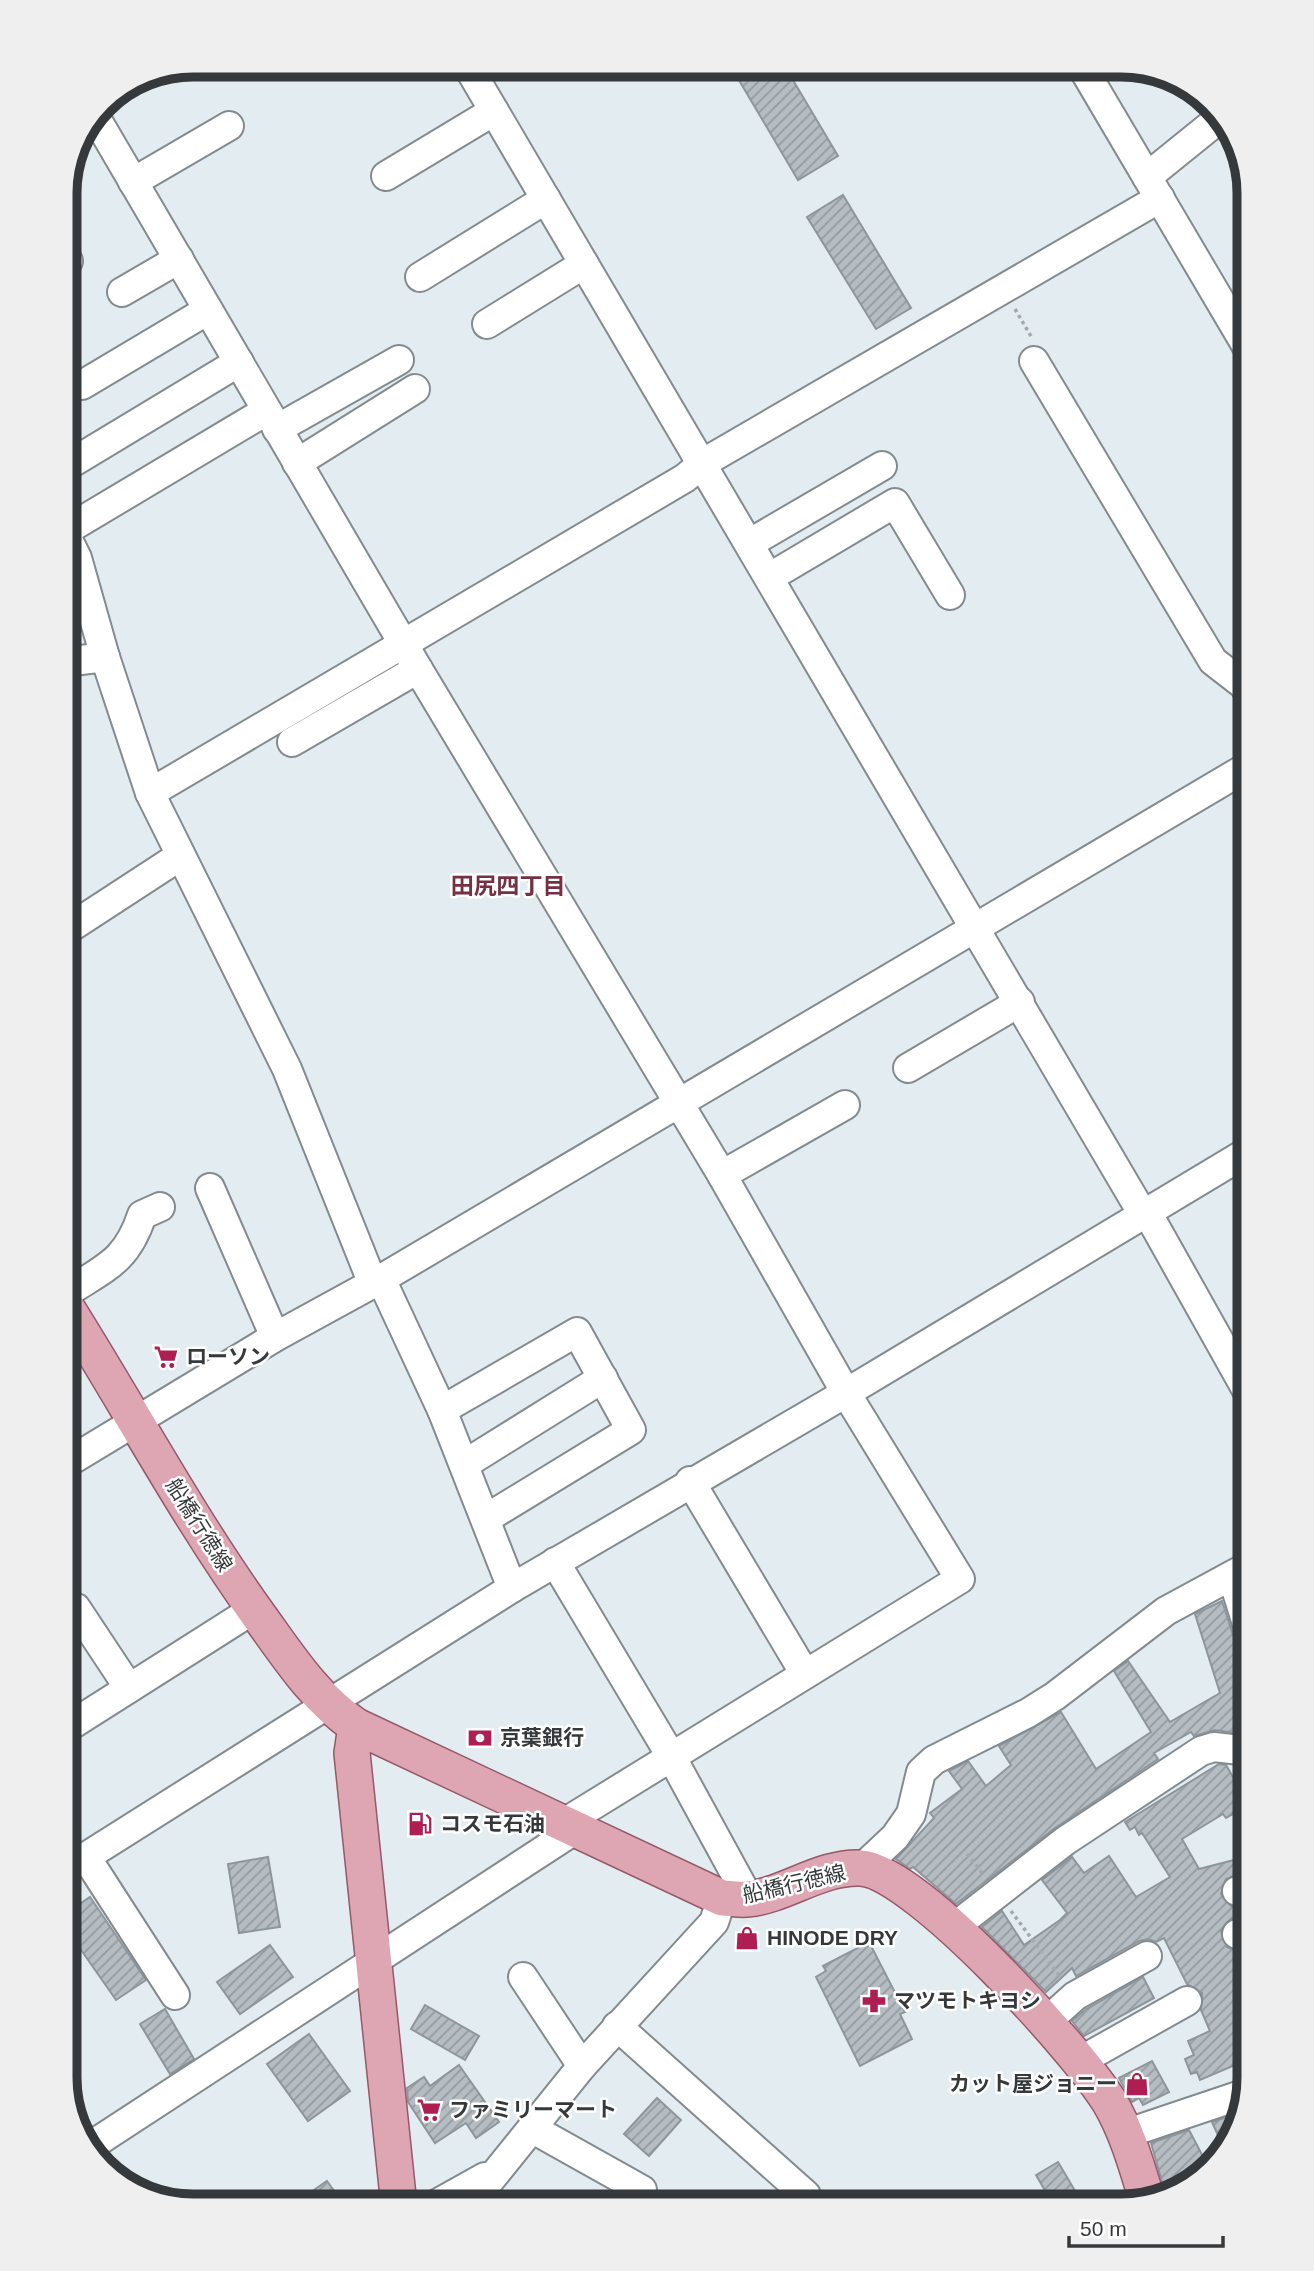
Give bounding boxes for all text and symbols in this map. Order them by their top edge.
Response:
district label: 田尻四丁目 [451,873,566,899]
supermarket icon: ローソン [152,1343,180,1371]
place label: ローソン [186,1345,270,1368]
street label: 船橋行徳線 [162,1474,237,1575]
bank icon: 京葉銀行 [466,1724,494,1752]
place label: 京葉銀行 [500,1726,584,1749]
fuel station icon: コスモ石油 [406,1810,434,1838]
place label: コスモ石油 [440,1812,545,1835]
street label: 船橋行徳線 [740,1860,848,1907]
shop icon: HINODE DRY [733,1924,761,1952]
place label: HINODE DRY [767,1926,898,1949]
pharmacy icon: マツモトキヨシ [860,1987,888,2015]
place label: マツモトキヨシ [894,1989,1041,2012]
shop icon: カット屋ジョニー [1123,2070,1151,2098]
place label: カット屋ジョニー [949,2072,1117,2095]
supermarket icon: ファミリーマート [415,2096,443,2124]
place label: ファミリーマート [449,2098,617,2121]
scale bar [1069,2204,1223,2248]
text: 50 m [1080,2217,1127,2240]

